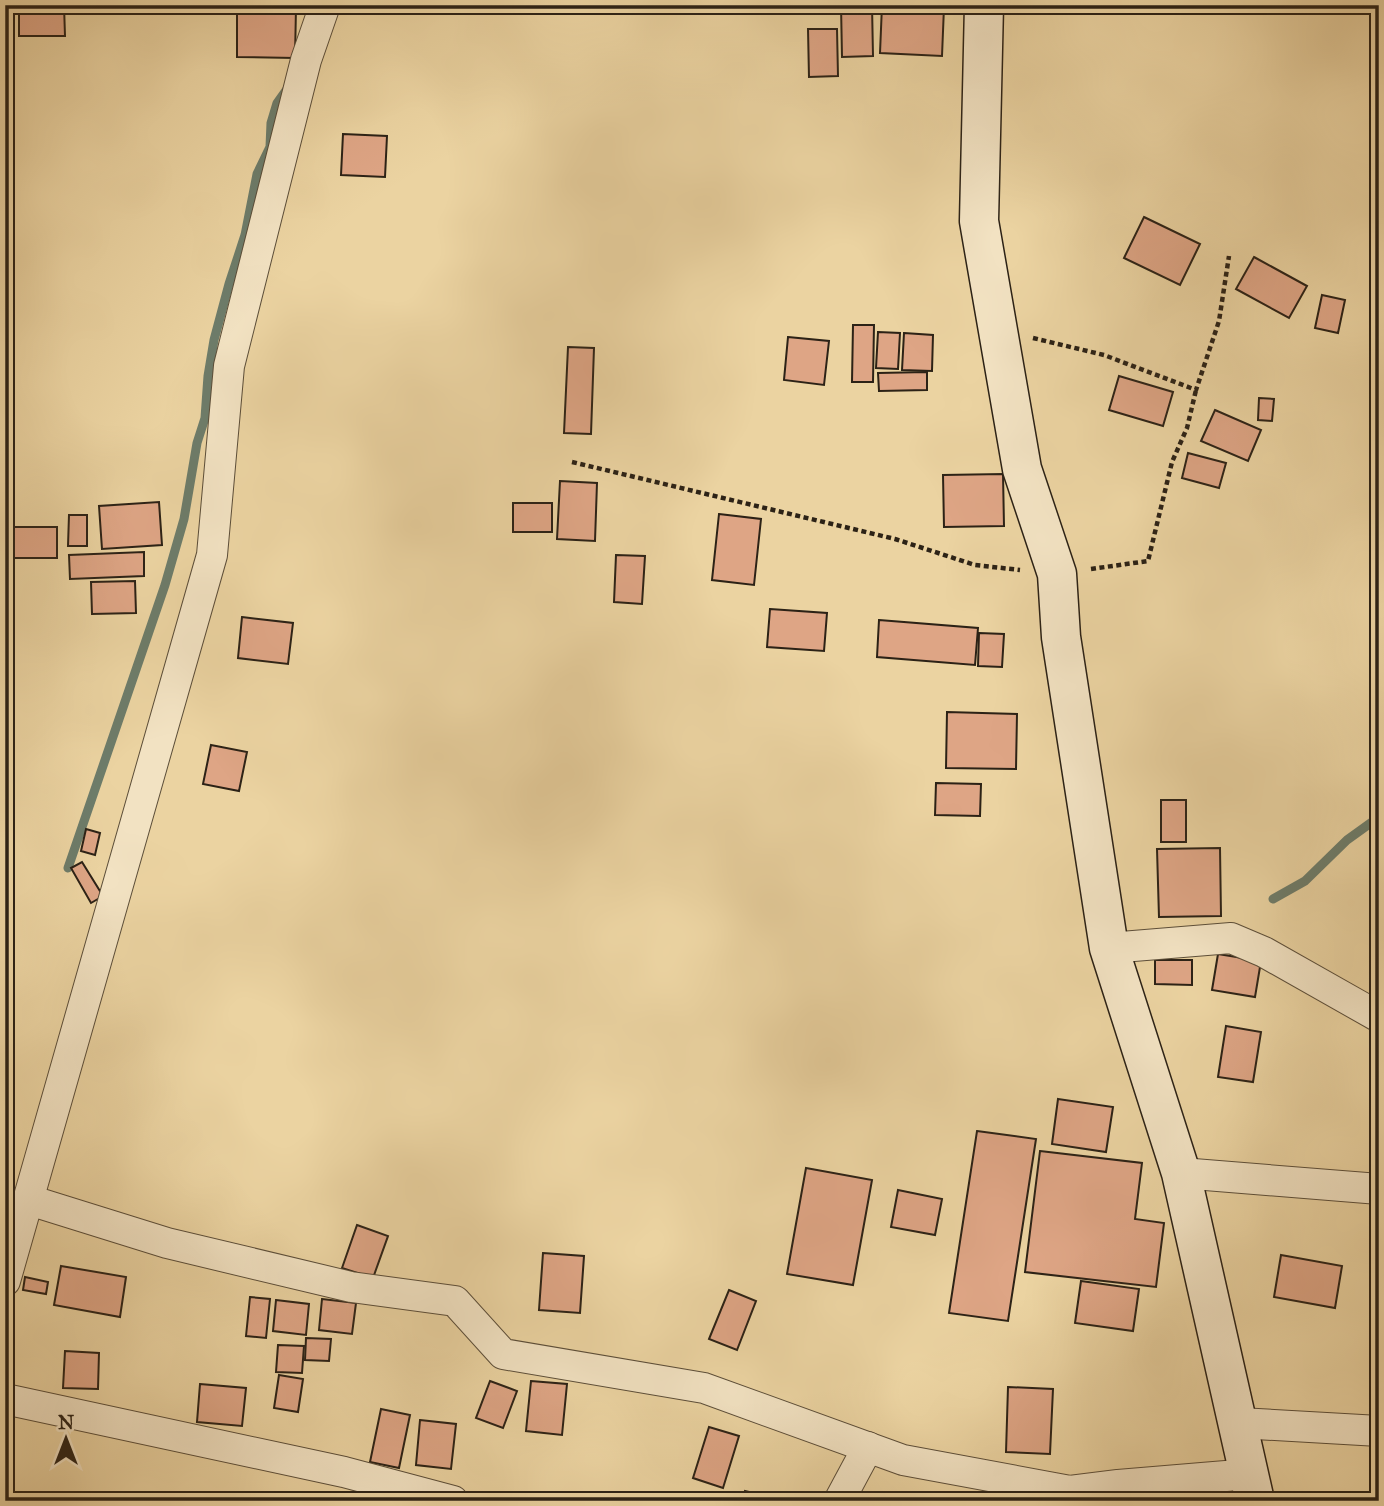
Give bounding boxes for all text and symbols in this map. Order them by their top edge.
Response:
north arrow [32,1404,102,1474]
text: N [58,1411,74,1434]

